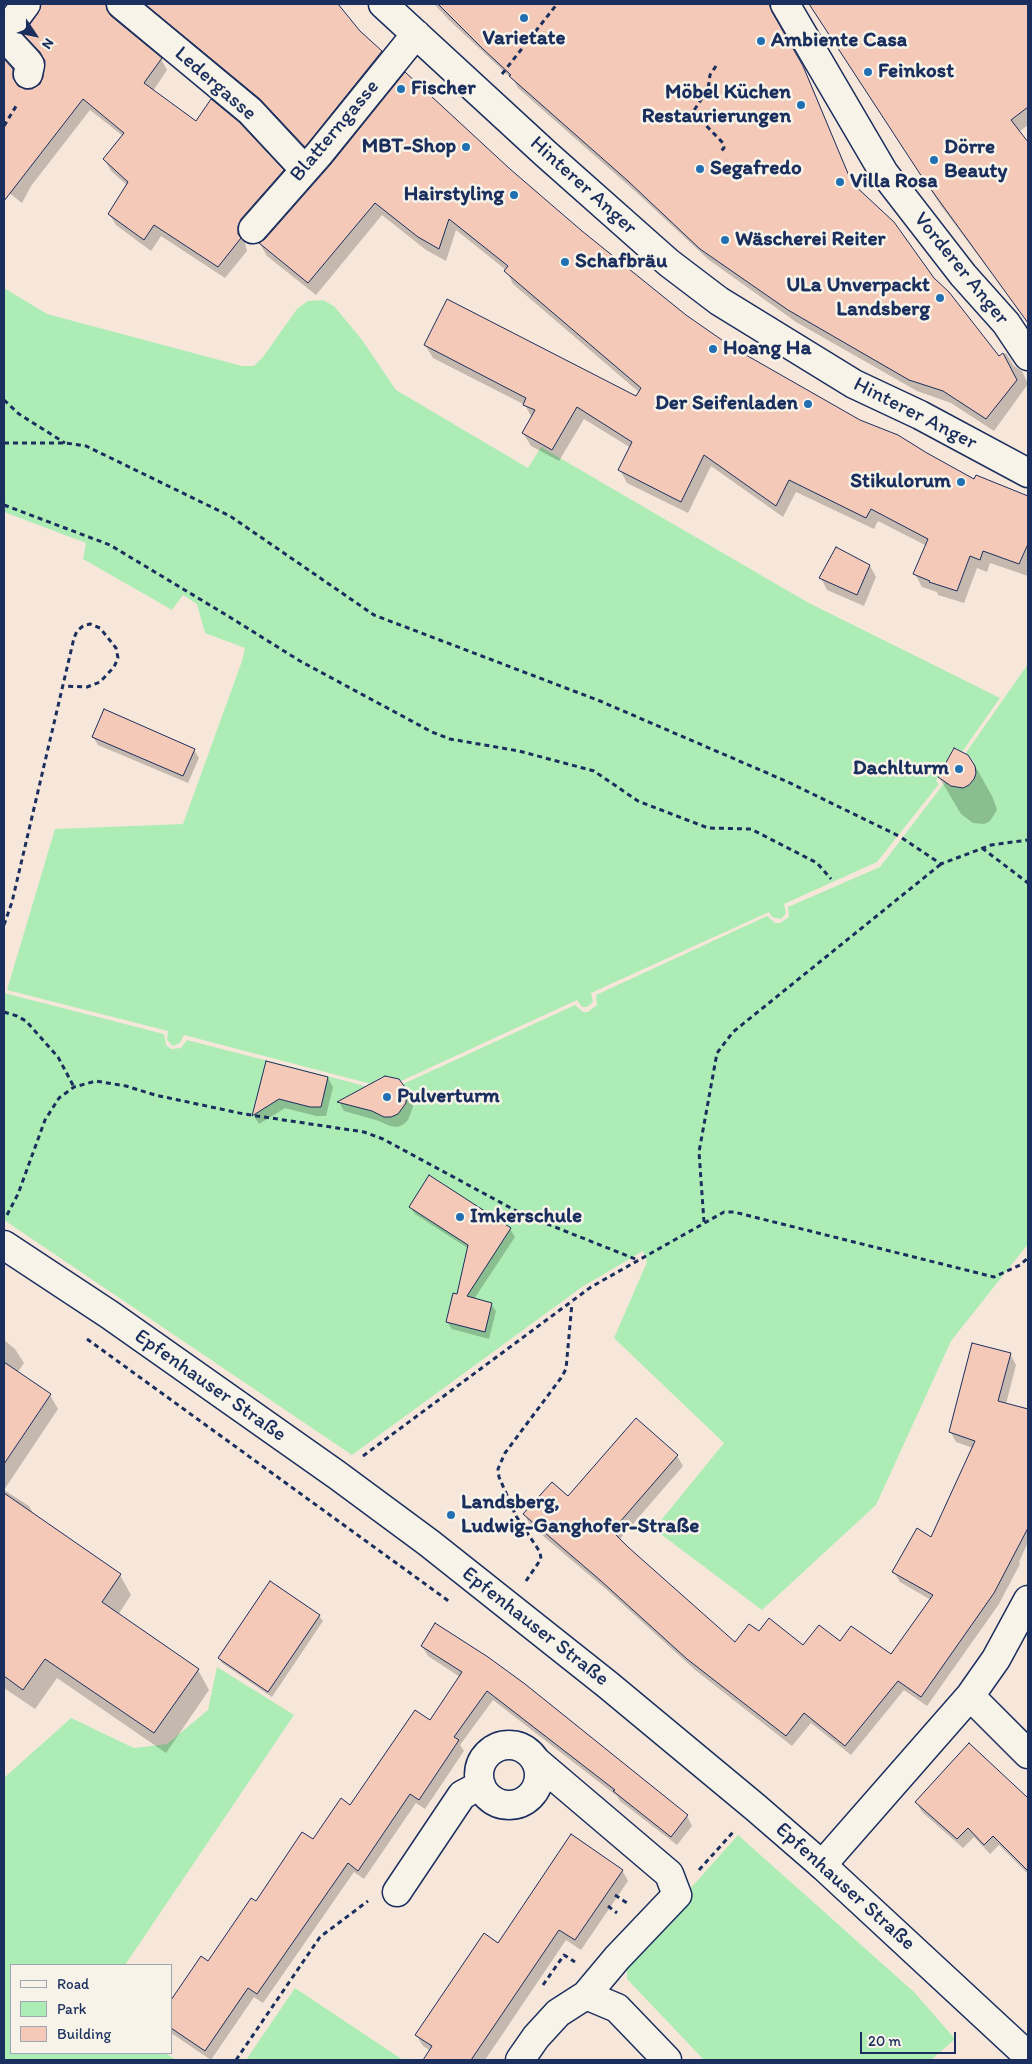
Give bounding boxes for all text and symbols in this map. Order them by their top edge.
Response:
north arrow [10,10,60,60]
marker: Varietate [518,12,530,24]
place label: Varietate [483,26,565,52]
place label: Ambiente Casa [771,28,907,54]
text: N [38,35,58,52]
marker: Ambiente Casa [755,35,767,47]
street label: Ledergasse [169,42,261,126]
place label: Feinkost [878,59,954,85]
marker: Feinkost [862,66,874,78]
street label: Blatterngasse [285,75,385,187]
place label: Fischer [411,76,476,102]
place label: Möbel Küchen Restaurierungen [642,80,791,130]
marker: Fischer [395,83,407,95]
marker: Möbel Küchen Restaurierungen [795,99,807,111]
street label: Hinterer Anger [524,131,642,241]
place label: MBT-Shop [362,134,456,160]
place label: Dörre Beauty [944,135,1007,185]
marker: MBT-Shop [460,141,472,153]
marker: Dörre Beauty [928,154,940,166]
place label: Segafredo [710,156,802,182]
marker: Segafredo [694,163,706,175]
place label: Villa Rosa [850,169,938,195]
marker: Villa Rosa [834,176,846,188]
place label: Hairstyling [404,182,504,208]
marker: Hairstyling [508,189,520,201]
street label: Vorderer Anger [908,208,1014,330]
place label: Wäscherei Reiter [735,227,885,253]
marker: Wäscherei Reiter [719,234,731,246]
place label: Schafbräu [575,249,668,275]
marker: Schafbräu [559,256,571,268]
place label: ULa Unverpackt Landsberg [786,273,930,323]
marker: ULa Unverpackt Landsberg [934,292,946,304]
place label: Hoang Ha [723,336,811,362]
marker: Hoang Ha [707,343,719,355]
street label: Hinterer Anger [849,372,981,456]
place label: Der Seifenladen [655,391,798,417]
marker: Der Seifenladen [802,398,814,410]
place label: Stikulorum [850,469,951,495]
marker: Stikulorum [955,476,967,488]
place label: Dachlturm [853,756,949,782]
marker: Dachlturm [953,763,965,775]
place label: Pulverturm [397,1084,500,1110]
marker: Pulverturm [381,1091,393,1103]
place label: Imkerschule [470,1204,582,1230]
marker: Imkerschule [454,1211,466,1223]
street label: Epfenhauser Straße [129,1324,291,1448]
place label: Landsberg, Ludwig-Ganghofer-Straße [461,1490,699,1540]
marker: Landsberg, Ludwig-Ganghofer-Straße [445,1509,457,1521]
street label: Epfenhauser Straße [456,1562,614,1692]
street label: Epfenhauser Straße [770,1818,920,1956]
legend [10,1964,172,2054]
text: Road [57,1975,89,1993]
text: Park [57,2000,87,2018]
scale bar [862,2022,958,2054]
text: Building [57,2025,111,2043]
text: 20 m [868,2032,901,2050]

